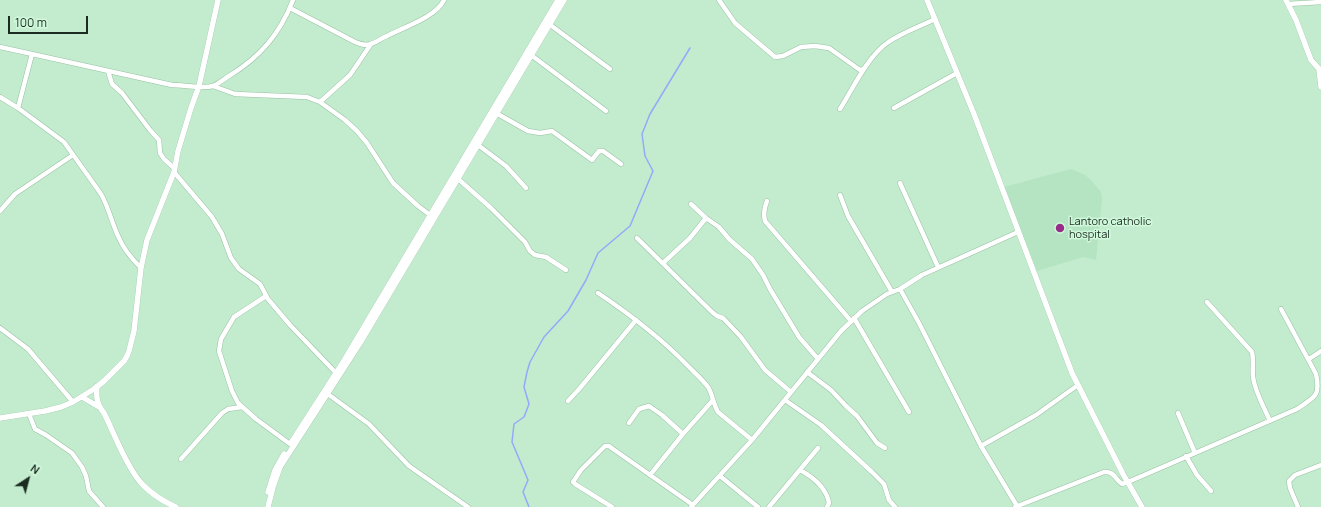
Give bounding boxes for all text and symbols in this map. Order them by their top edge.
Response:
scale bar [10,8,90,34]
text: 100 m [15,14,47,31]
place label: Lantoro catholic hospital [1069,215,1151,241]
marker: Lantoro catholic hospital [1054,222,1066,234]
north arrow [8,459,48,499]
text: N [28,460,43,477]

